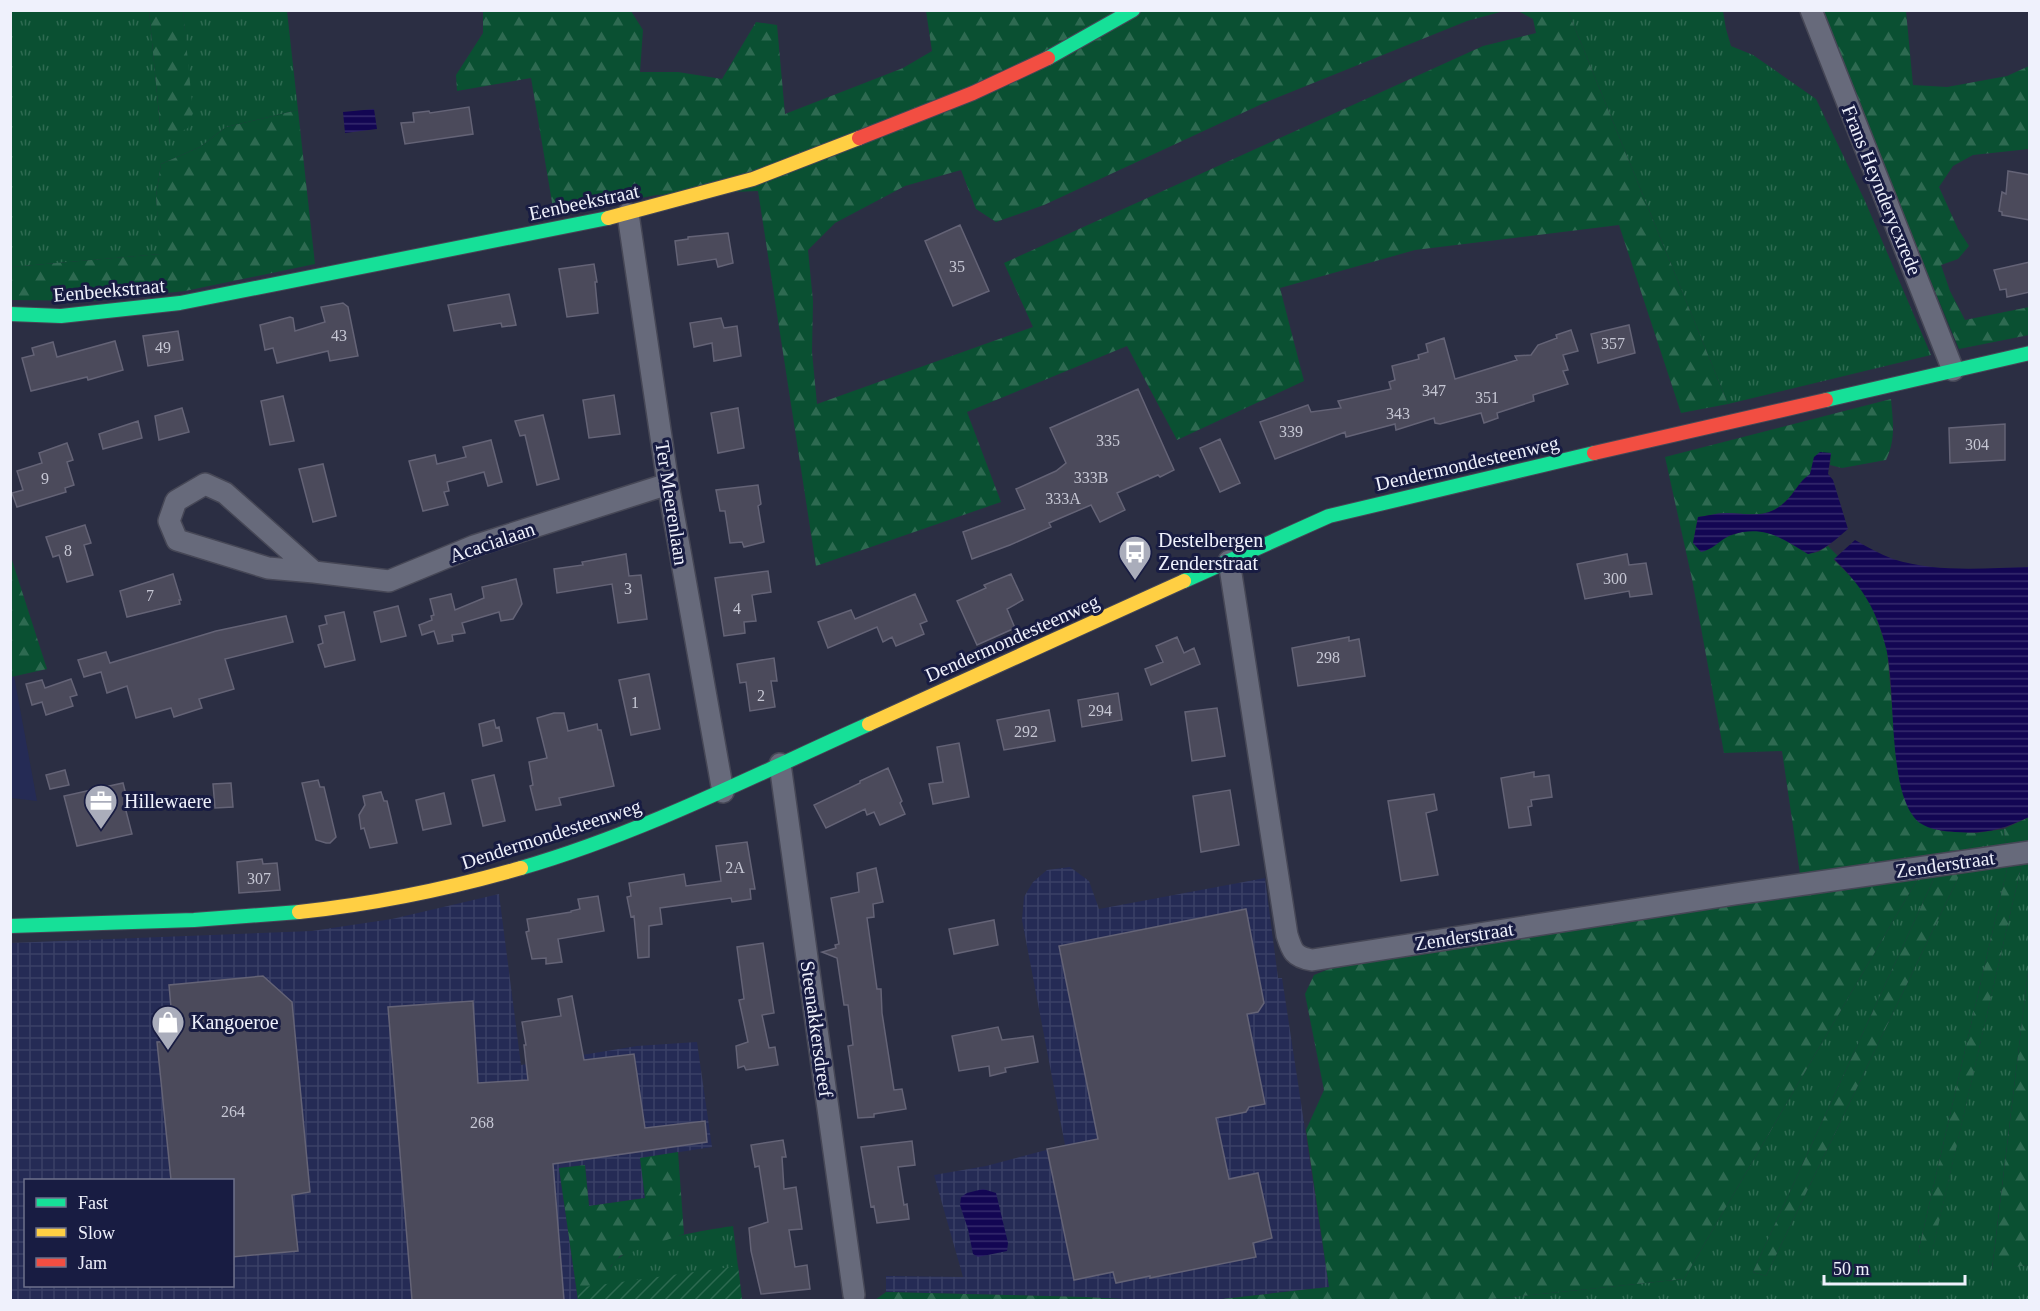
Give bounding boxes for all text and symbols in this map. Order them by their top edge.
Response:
street label: Frans Heynderycxrede [1837,102,1926,279]
street label: Eenbeekstraat [527,179,642,224]
house number: 35 [949,258,965,275]
street label: Eenbeekstraat [52,274,166,306]
house number: 43 [331,327,347,344]
house number: 357 [1601,335,1625,352]
house number: 49 [155,339,171,356]
house number: 347 [1422,382,1446,399]
house number: 351 [1475,389,1499,406]
house number: 343 [1386,405,1410,422]
house number: 339 [1279,423,1303,440]
street label: Dendermondesteenweg [1373,431,1561,496]
house number: 335 [1096,432,1120,449]
house number: 304 [1965,436,1989,453]
street label: Ter Meerenlaan [651,439,693,567]
house number: 333B [1074,469,1108,486]
house number: 9 [41,470,49,487]
house number: 333A [1045,490,1081,507]
street label: Acacialaan [446,517,538,567]
place label: Destelbergen Zenderstraat [1158,529,1263,574]
bus stop icon: Destelbergen Zenderstraat [1117,534,1153,581]
house number: 8 [64,542,72,559]
house number: 300 [1603,570,1627,587]
house number: 3 [624,580,632,597]
house number: 7 [146,587,154,604]
street label: Dendermondesteenweg [922,590,1103,687]
house number: 4 [733,600,741,617]
house number: 298 [1316,649,1340,666]
house number: 2 [757,687,765,704]
house number: 1 [631,694,639,711]
house number: 294 [1088,702,1112,719]
house number: 292 [1014,723,1038,740]
office icon: Hillewaere [83,783,119,830]
place label: Hillewaere [124,790,212,812]
street label: Dendermondesteenweg [458,795,644,874]
street label: Zenderstraat [1894,846,1996,882]
house number: 2A [725,859,745,876]
house number: 307 [247,870,271,887]
street label: Zenderstraat [1413,917,1516,955]
street label: Steenakkersdreef [797,959,838,1099]
shop icon: Kangoeroe [150,1004,186,1051]
place label: Kangoeroe [191,1011,279,1034]
house number: 264 [221,1103,245,1120]
house number: 268 [470,1114,494,1131]
legend [24,1179,234,1287]
text: Fast [78,1193,108,1213]
text: Slow [78,1223,115,1243]
scale bar [1824,1248,1965,1286]
text: Jam [78,1253,107,1273]
text: 50 m [1833,1259,1870,1279]

